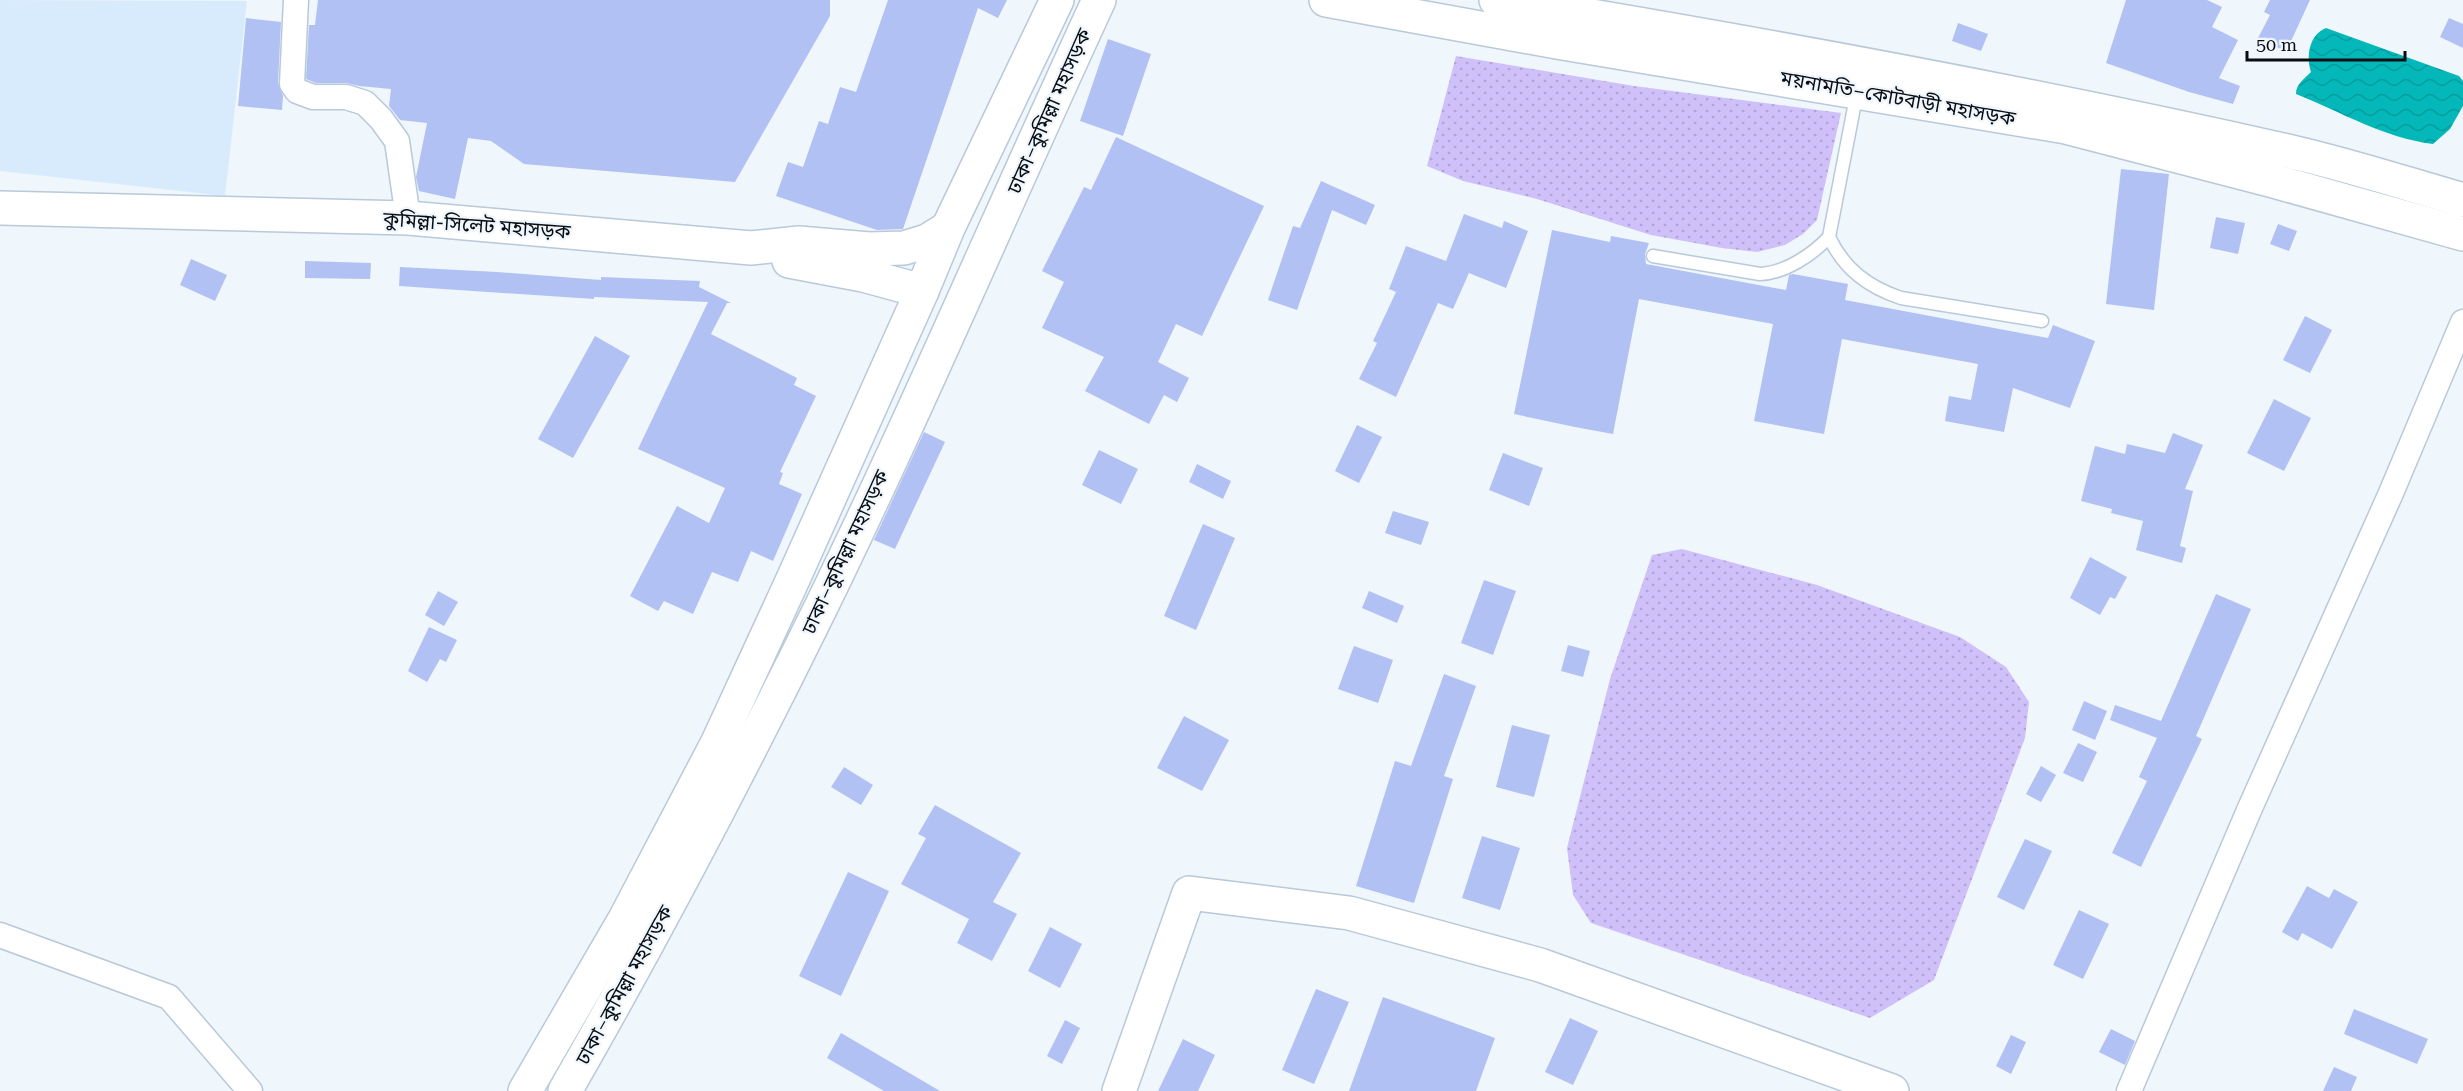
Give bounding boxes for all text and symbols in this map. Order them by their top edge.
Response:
street label: ঢাকা–কুমিল্লা মহাসড়ক [1001,24,1097,198]
scale bar [2247,24,2404,62]
text: 50 m [2256,34,2297,55]
street label: ময়নামতি–কোটবাড়ী মহাসড়ক [1778,65,2018,131]
street label: কুমিল্লা-সিলেট মহাসড়ক [381,206,572,244]
street label: ঢাকা–কুমিল্লা মহাসড়ক [796,465,894,639]
street label: ঢাকা–কুমিল্লা মহাসড়ক [570,900,678,1070]

